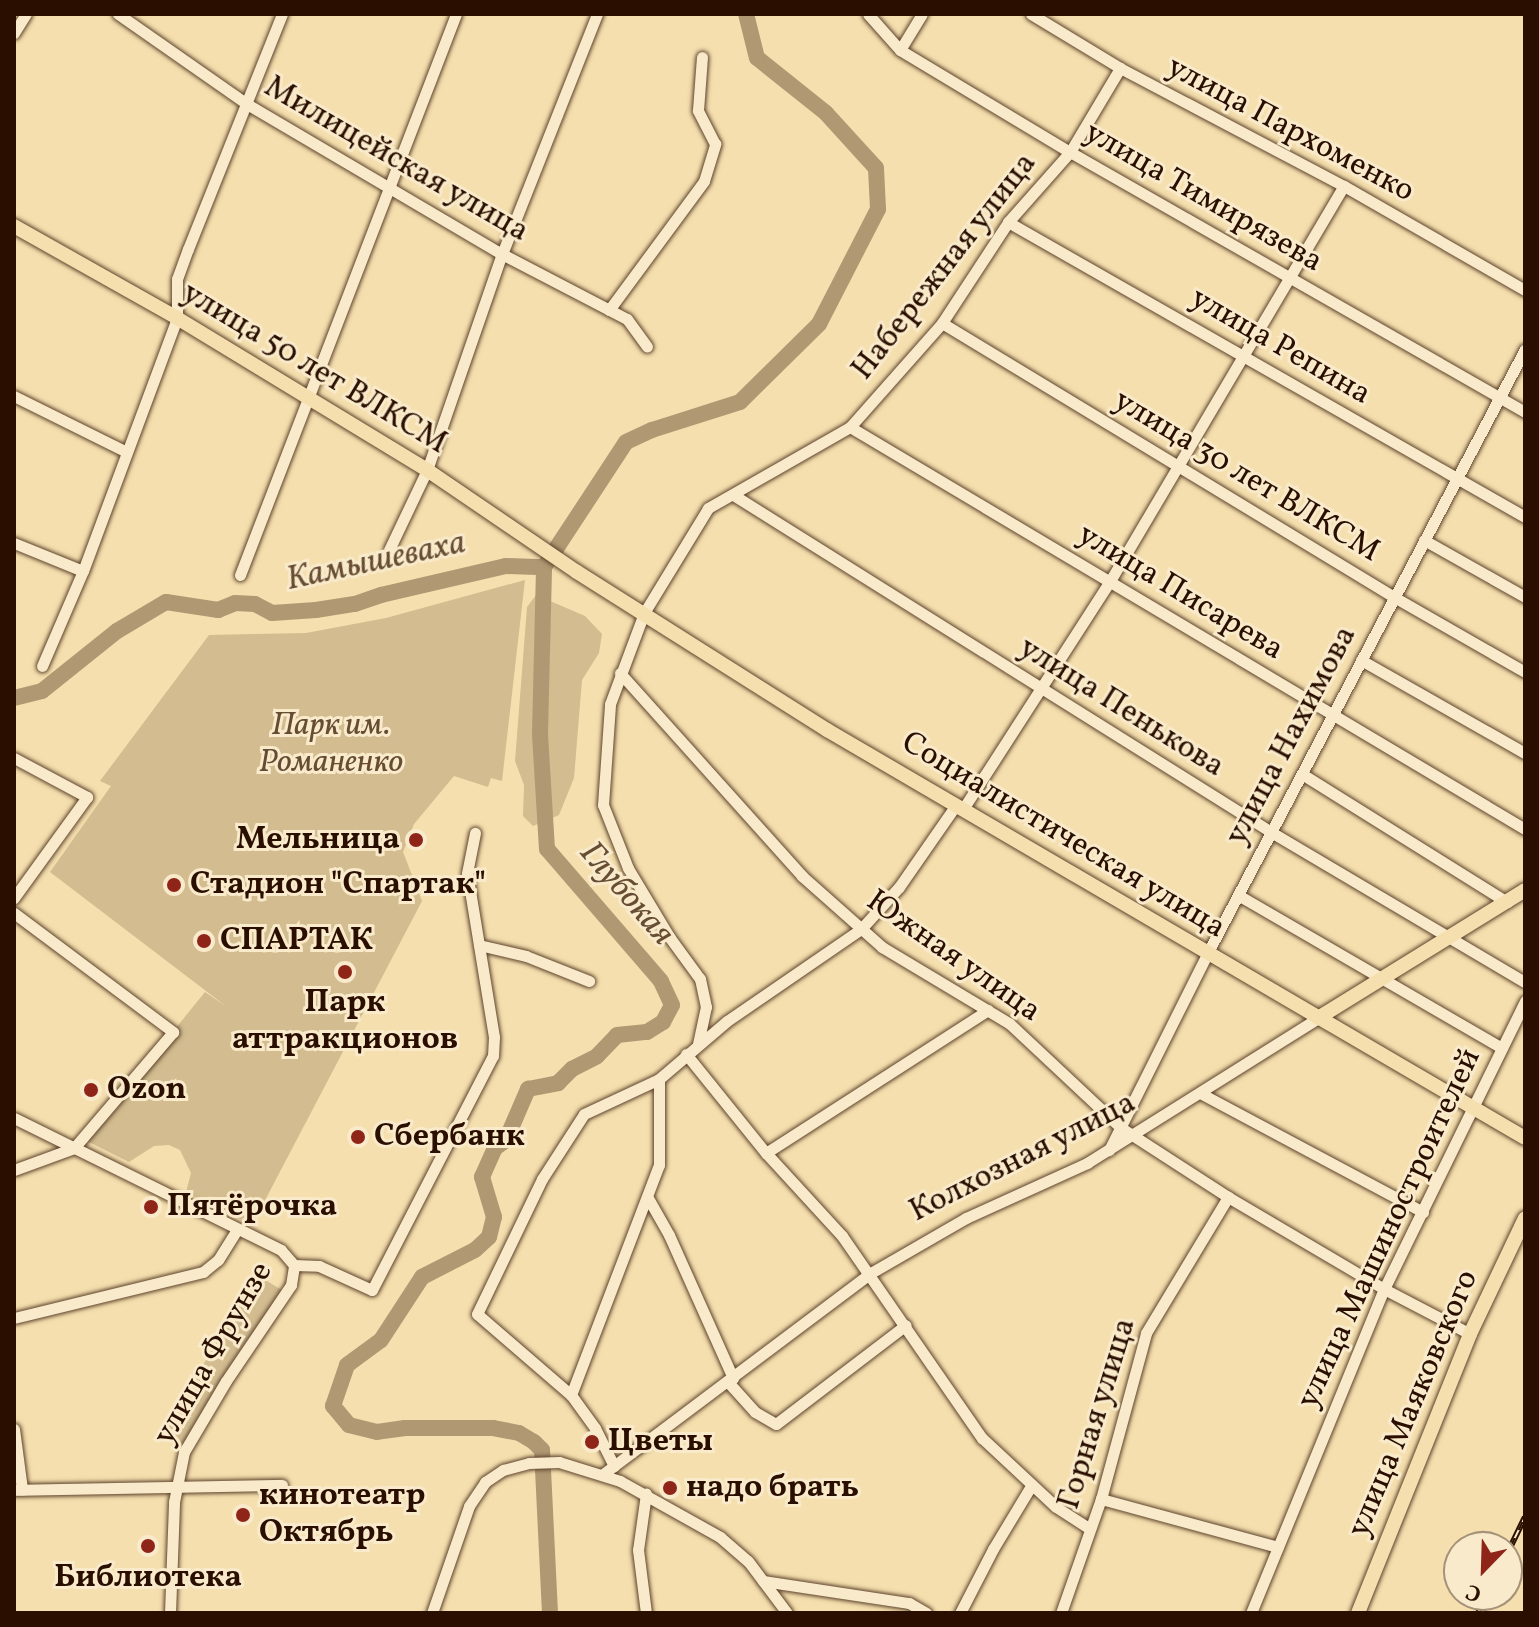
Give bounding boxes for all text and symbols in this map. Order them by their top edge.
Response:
street label: улица Пархоменко [1160,49,1420,211]
street label: Милицейская улица [256,68,536,252]
street label: улица Тимирязева [1077,114,1329,282]
street label: Набережная улица [844,145,1046,389]
street label: улица 50 лет ВЛКСМ [174,275,454,463]
street label: улица Репина [1183,280,1377,414]
street label: улица 30 лет ВЛКСМ [1106,382,1386,572]
street label: улица Писарева [1070,516,1290,670]
water label: Камышеваха [283,523,469,601]
street label: улица Нахимова [1218,620,1366,852]
street label: улица Пенькова [1011,629,1231,787]
park label: Парк им. Романенко [259,708,403,783]
street label: Социалистическая улица [894,724,1232,948]
place label: Мельница [236,821,400,859]
marker: Мельница [407,831,425,849]
water label: Глубокая [570,834,682,954]
place label: Стадион "Спартак" [190,866,486,904]
marker: Стадион "Спартак" [165,876,183,894]
street label: Южная улица [858,882,1048,1032]
place label: СПАРТАК [220,922,373,960]
marker: СПАРТАК [195,932,213,950]
marker: Парк аттракционов [336,963,354,981]
place label: Парк аттракционов [232,985,458,1060]
street label: улица Машиностроителей [1290,1043,1490,1415]
place label: Ozon [107,1071,186,1109]
marker: Ozon [82,1081,100,1099]
street label: Колхозная улица [903,1084,1143,1232]
place label: Сбербанк [374,1118,525,1156]
marker: Сбербанк [349,1128,367,1146]
place label: Пятёрочка [167,1188,337,1226]
marker: Пятёрочка [142,1198,160,1216]
street label: улица Фрунзе [146,1256,282,1452]
street label: улица Маяковского [1340,1265,1488,1543]
street label: Горная улица [1051,1313,1145,1515]
place label: Цветы [608,1423,713,1461]
marker: Цветы [583,1433,601,1451]
place label: надо брать [686,1469,859,1507]
place label: кинотеатр Октябрь [259,1478,425,1553]
marker: надо брать [661,1479,679,1497]
marker: кинотеатр Октябрь [234,1506,252,1524]
north arrow [1443,1531,1523,1611]
marker: Библиотека [139,1537,157,1555]
place label: Библиотека [54,1559,242,1597]
text: С [1462,1575,1487,1609]

